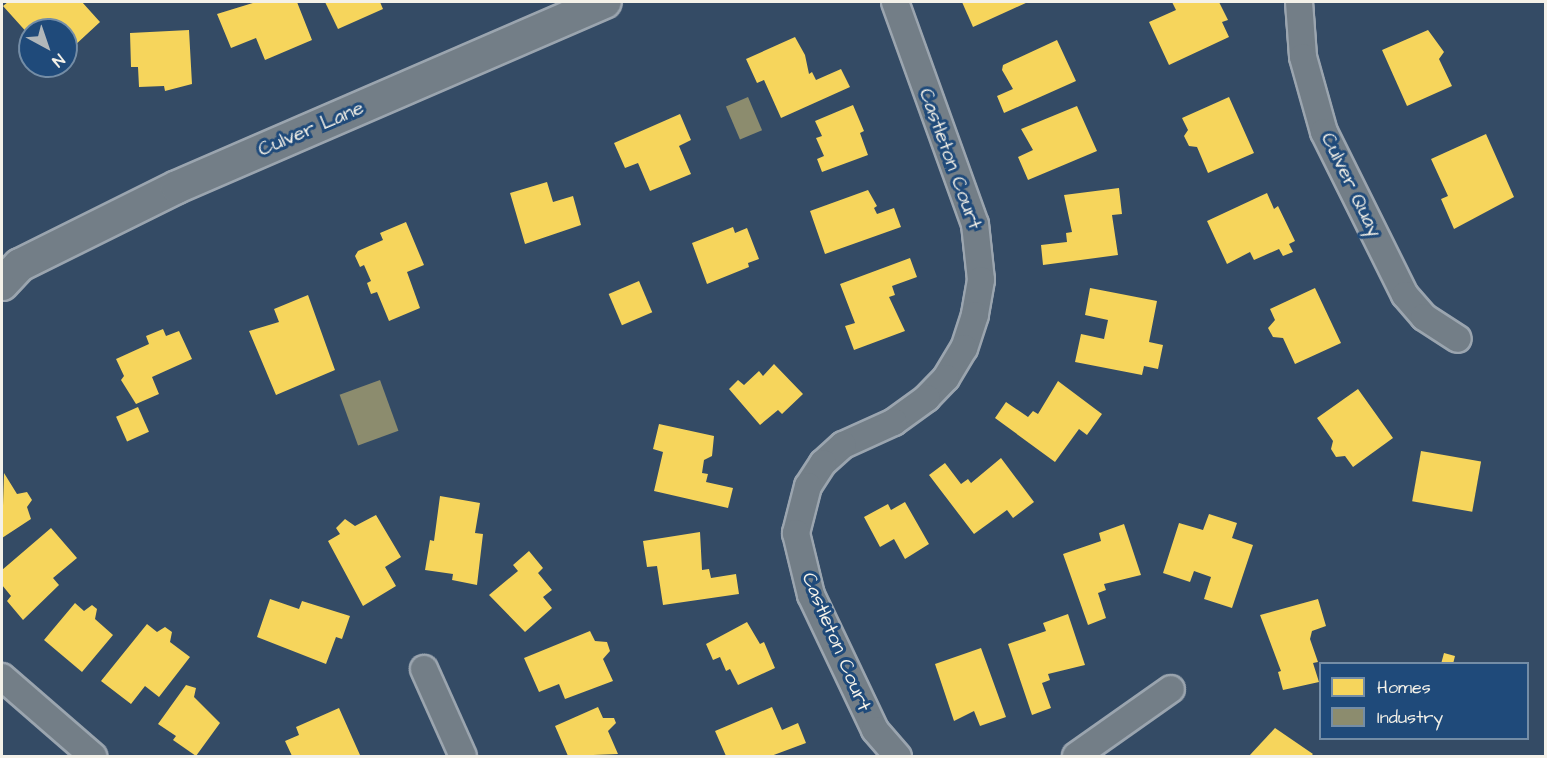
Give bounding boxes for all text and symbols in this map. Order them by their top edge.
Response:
north arrow [18,18,78,78]
text: N [47,49,69,72]
street label: Castleton Court [913,85,987,233]
street label: Culver Lane [255,96,367,162]
street label: Culver Quay [1315,129,1387,241]
street label: Castleton Court [796,569,876,715]
legend [1319,662,1529,740]
text: Homes [1377,675,1431,700]
text: Industry [1377,705,1443,730]

